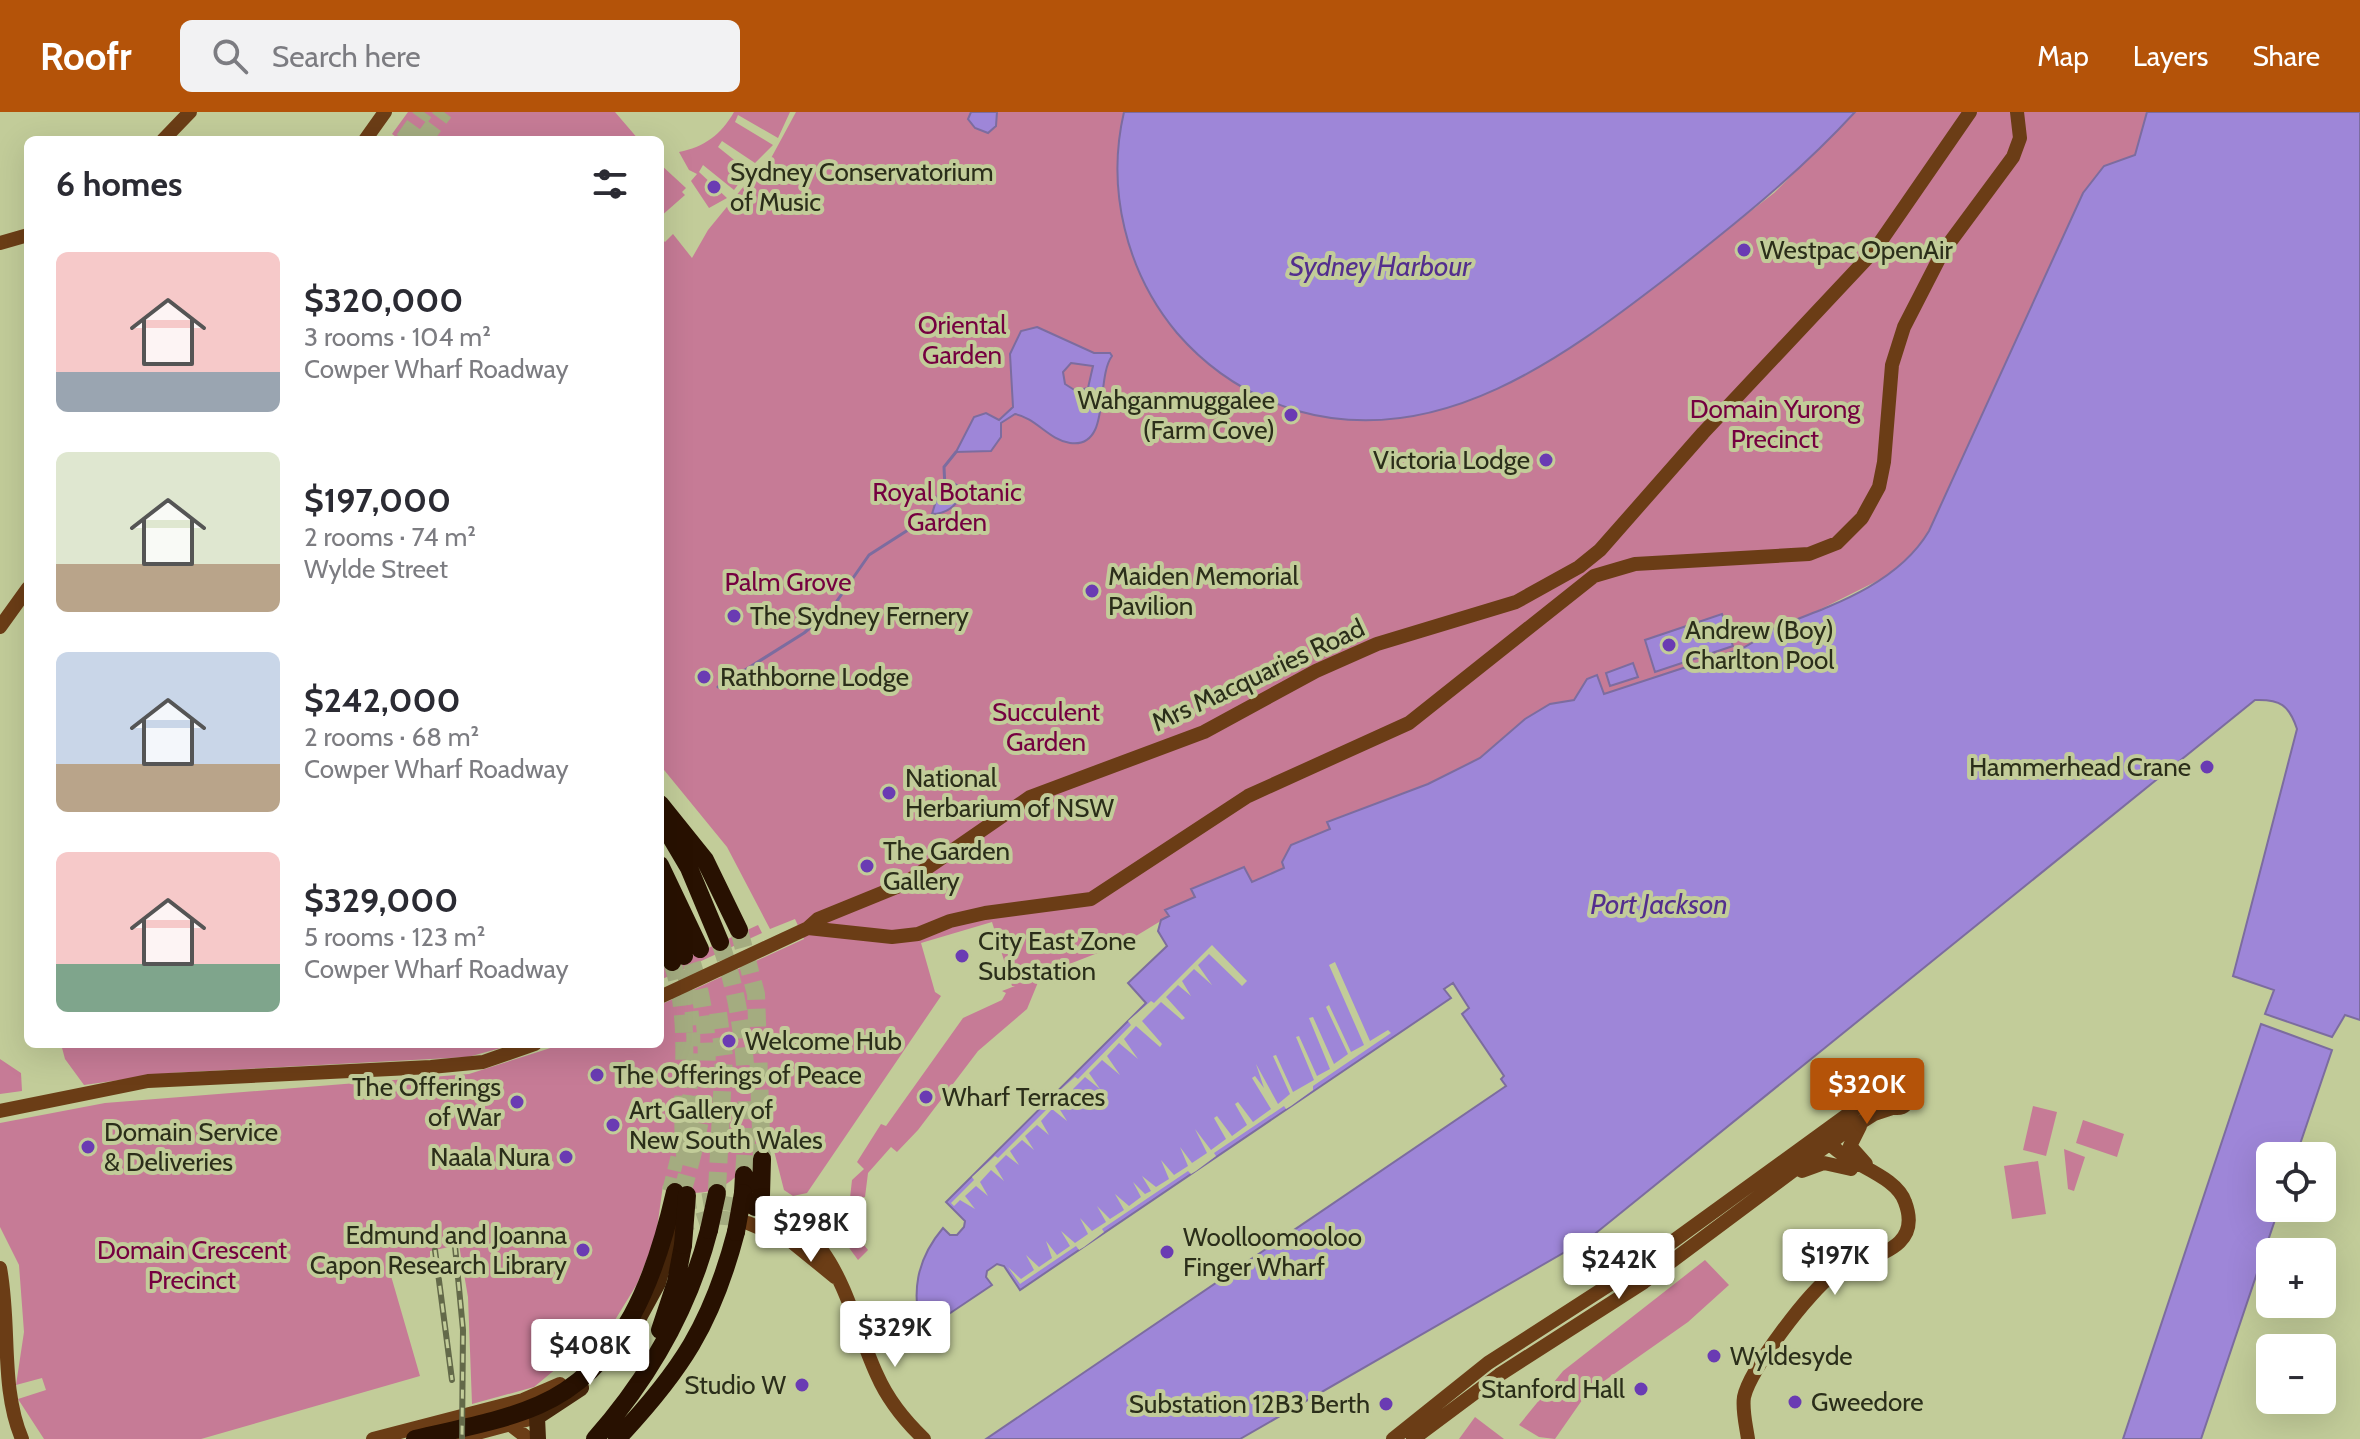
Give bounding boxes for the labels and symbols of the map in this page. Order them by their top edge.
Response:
place label: Sydney Conservatorium of Music [730,156,994,218]
marker: Sydney Conservatorium of Music [705,178,723,196]
place label: Westpac OpenAir [1760,234,1954,266]
marker: Westpac OpenAir [1735,241,1753,259]
water label: Sydney Harbour [1289,249,1472,283]
park label: Oriental Garden [918,309,1006,371]
place label: Wahganmuggalee (Farm Cove) [1077,384,1275,446]
park label: Domain Yurong Precinct [1690,393,1861,455]
marker: Wahganmuggalee (Farm Cove) [1282,406,1300,424]
place label: Victoria Lodge [1373,444,1530,476]
marker: Victoria Lodge [1537,451,1555,469]
park label: Royal Botanic Garden [872,476,1022,538]
place label: Maiden Memorial Pavilion [1108,560,1299,622]
park label: Palm Grove [725,566,851,598]
marker: Maiden Memorial Pavilion [1083,582,1101,600]
place label: The Sydney Fernery [750,600,969,632]
marker: The Sydney Fernery [725,607,743,625]
street label: Mrs Macquaries Road [1146,612,1370,738]
place label: Andrew (Boy) Charlton Pool [1685,614,1834,676]
marker: Andrew (Boy) Charlton Pool [1660,636,1678,654]
place label: Rathborne Lodge [720,661,909,693]
marker: Rathborne Lodge [695,668,713,686]
park label: Succulent Garden [992,696,1100,758]
place label: Hammerhead Crane [1969,751,2191,783]
marker: Hammerhead Crane [2198,758,2216,776]
place label: National Herbarium of NSW [905,762,1115,824]
marker: National Herbarium of NSW [880,784,898,802]
place label: The Garden Gallery [883,835,1010,897]
marker: The Garden Gallery [858,857,876,875]
water label: Port Jackson [1590,887,1728,921]
place label: City East Zone Substation [978,925,1136,987]
marker: City East Zone Substation [953,947,971,965]
place label: Welcome Hub [745,1025,902,1057]
marker: Welcome Hub [720,1032,738,1050]
pin: $320K [1811,1058,1923,1126]
place label: The Offerings of Peace [613,1059,862,1091]
marker: The Offerings of Peace [588,1066,606,1084]
place label: The Offerings of War [352,1071,502,1133]
place label: Wharf Terraces [942,1081,1106,1113]
marker: Wharf Terraces [917,1088,935,1106]
marker: The Offerings of War [508,1093,526,1111]
place label: Art Gallery of New South Wales [629,1094,823,1156]
place label: Domain Service & Deliveries [104,1116,278,1178]
marker: Art Gallery of New South Wales [604,1116,622,1134]
marker: Domain Service & Deliveries [79,1138,97,1156]
place label: Naala Nura [430,1141,551,1173]
marker: Naala Nura [557,1148,575,1166]
pin: $298K [755,1196,867,1264]
place label: Edmund and Joanna Capon Research Library [310,1219,568,1281]
place label: Woolloomooloo Finger Wharf [1183,1221,1362,1283]
pin: $197K [1779,1229,1891,1297]
pin: $242K [1563,1233,1675,1301]
park label: Domain Crescent Precinct [97,1234,287,1296]
marker: Edmund and Joanna Capon Research Library [574,1241,592,1259]
marker: Woolloomooloo Finger Wharf [1158,1243,1176,1261]
pin: $329K [839,1301,951,1369]
pin: $408K [534,1319,646,1387]
place label: Wyldesyde [1730,1340,1853,1372]
marker: Wyldesyde [1705,1347,1723,1365]
place label: Studio W [684,1369,786,1401]
place label: Stanford Hall [1481,1373,1625,1405]
marker: Studio W [793,1376,811,1394]
marker: Stanford Hall [1632,1380,1650,1398]
place label: Gweedore [1811,1386,1924,1418]
place label: Substation 12B3 Berth [1129,1388,1370,1420]
marker: Gweedore [1786,1393,1804,1411]
marker: Substation 12B3 Berth [1377,1395,1395,1413]

